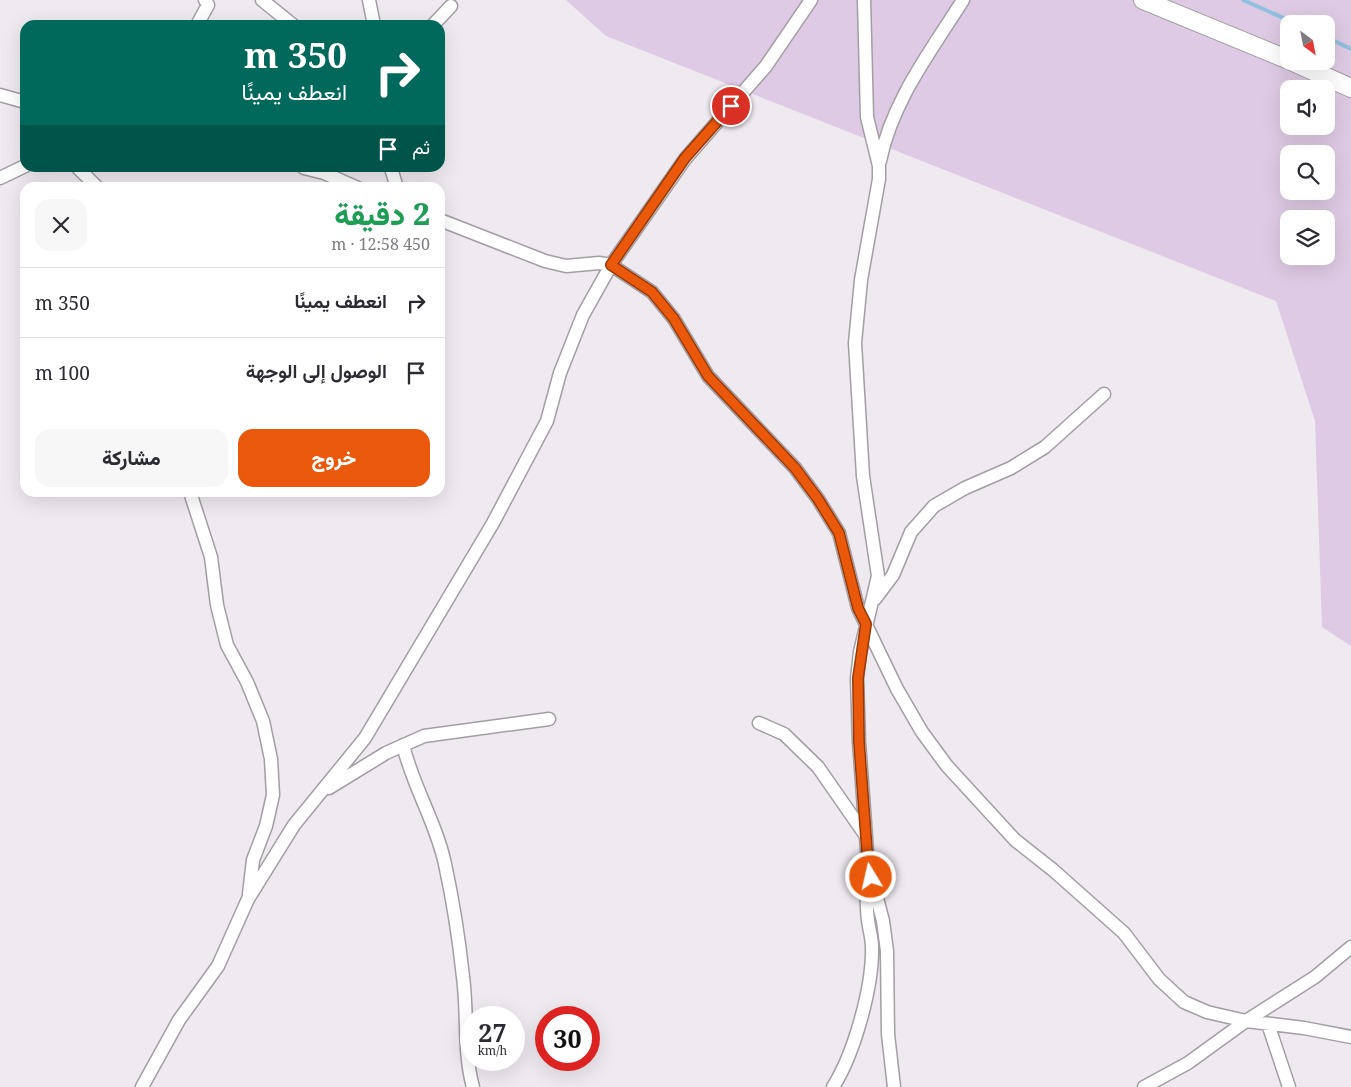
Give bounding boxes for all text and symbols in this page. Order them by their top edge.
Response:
north arrow [1280,15,1335,70]
map controls [1280,15,1335,265]
text: 350 m [244,31,347,78]
icon: right [365,40,430,105]
text: انعطف يمينًا [241,76,347,106]
button: sound [1280,80,1335,135]
pin [710,85,752,127]
icon: arrive [717,92,745,120]
text: ثم [412,134,430,160]
icon: arrive [374,135,402,163]
button: search [1280,145,1335,200]
text: 2 دقيقة [334,193,430,234]
button: close [35,199,87,251]
button: layers [1280,210,1335,265]
text: 450 m · 12:58 [331,233,430,255]
text: انعطف يمينًا [294,288,387,314]
icon: right [402,289,430,317]
text: 350 m [35,290,90,316]
text: الوصول إلى الوجهة [246,358,387,384]
icon: arrive [402,359,430,387]
text: 100 m [35,360,90,386]
button: مشاركة [35,429,228,487]
button: خروج [238,429,430,487]
position arrow [844,850,896,902]
speed limit sign: 30 [535,1006,600,1071]
text: 27 [478,1015,507,1049]
text: km/h [478,1042,507,1059]

